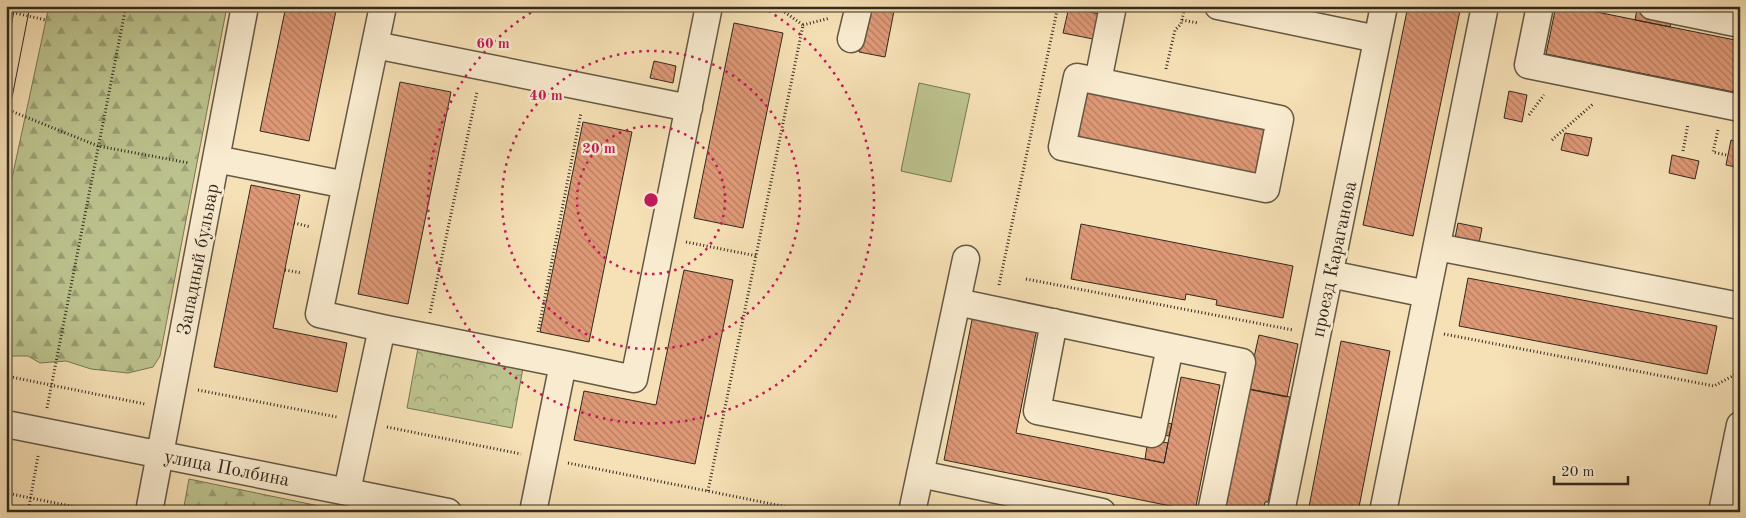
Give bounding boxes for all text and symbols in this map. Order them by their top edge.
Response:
text: 60 m [476,37,510,52]
text: 40 m [529,89,563,104]
text: 20 m [582,142,616,157]
street label: проезд Караганова [1310,179,1361,339]
street label: Западный бульвар [175,182,223,337]
centre of rings [642,191,660,209]
street label: улица Полбина [162,448,291,491]
scale bar [1554,453,1627,485]
text: 20 m [1561,465,1595,480]

